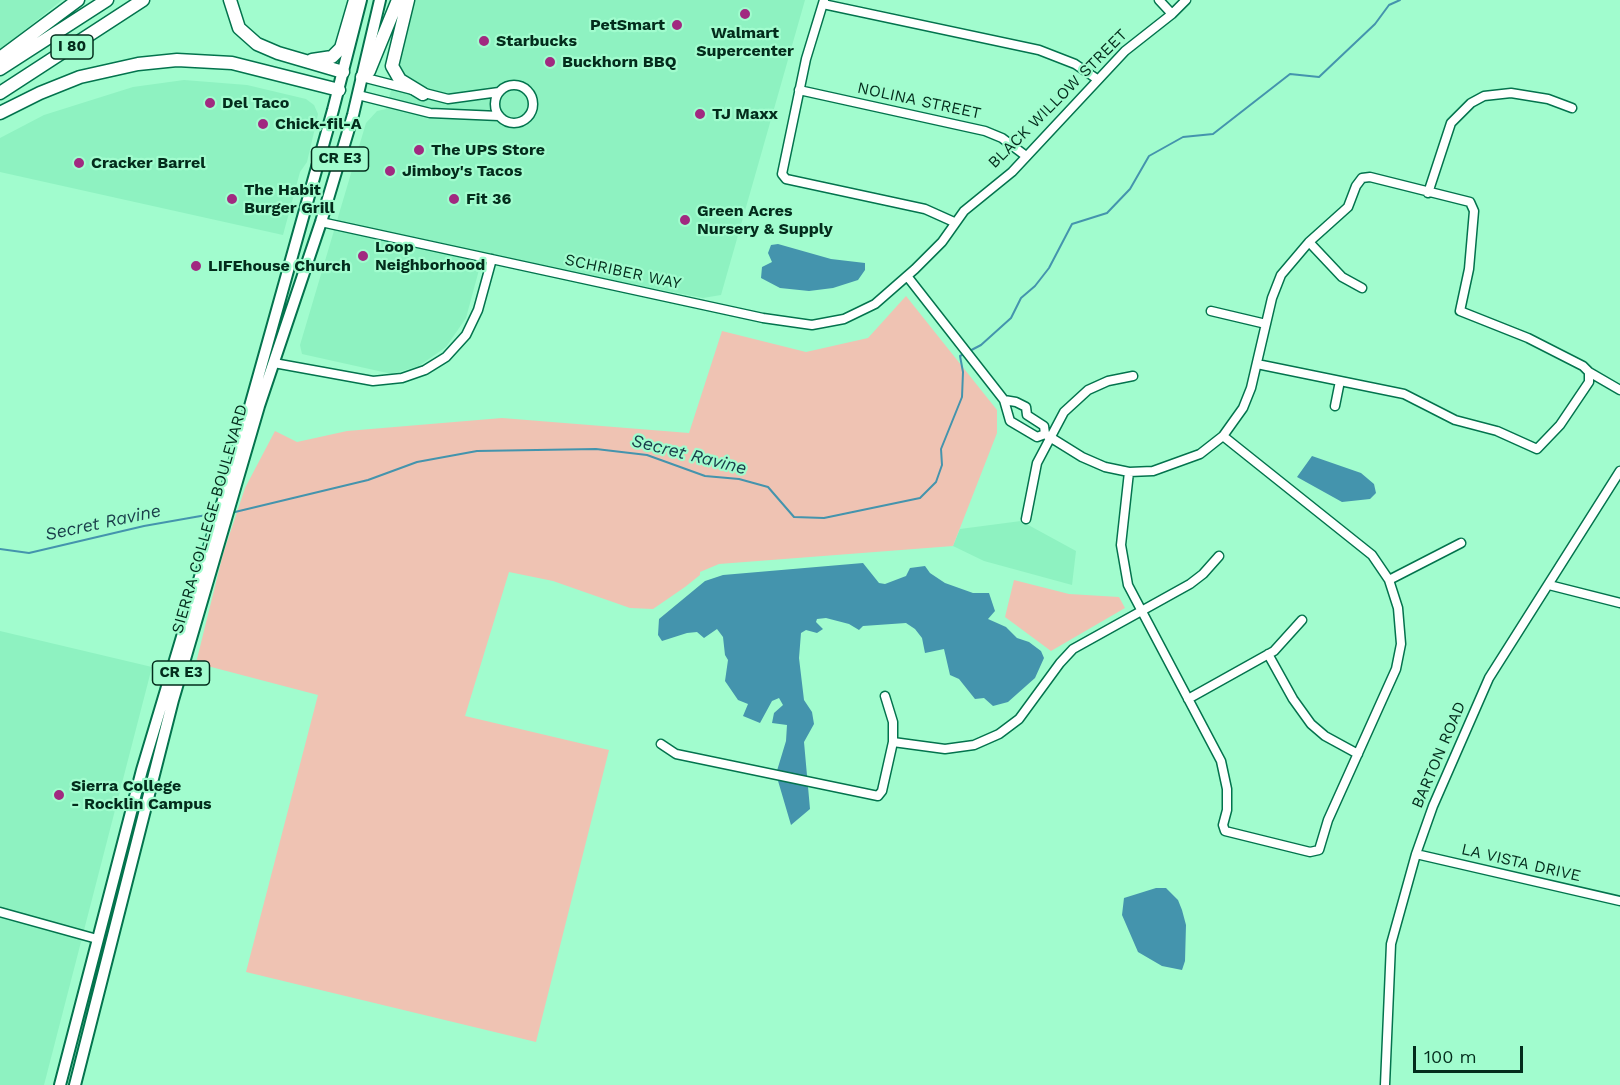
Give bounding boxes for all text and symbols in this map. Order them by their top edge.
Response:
marker: Walmart Supercenter [738,7,752,21]
place label: PetSmart [590,15,665,35]
marker: PetSmart [670,18,684,32]
place label: Walmart Supercenter [696,23,794,61]
street label: BLACK WILLOW STREET [984,25,1132,173]
place label: Starbucks [496,31,577,51]
marker: Starbucks [477,34,491,48]
road number: I 80 [51,35,93,59]
place label: Buckhorn BBQ [562,52,676,72]
marker: Buckhorn BBQ [543,55,557,69]
street label: NOLINA STREET [855,79,983,123]
place label: Del Taco [222,93,289,113]
marker: Del Taco [203,96,217,110]
place label: TJ Maxx [712,104,778,124]
marker: TJ Maxx [693,107,707,121]
place label: Chick-fil-A [275,114,362,134]
marker: Chick-fil-A [256,117,270,131]
place label: The UPS Store [431,140,545,160]
marker: The UPS Store [412,143,426,157]
road number: CR E3 [312,147,368,171]
place label: Cracker Barrel [91,153,206,173]
marker: Cracker Barrel [72,156,86,170]
place label: Jimboy's Tacos [402,161,522,181]
marker: Jimboy's Tacos [383,164,397,178]
place label: The Habit Burger Grill [244,180,335,218]
place label: Fit 36 [466,189,511,209]
marker: The Habit Burger Grill [225,192,239,206]
marker: Fit 36 [447,192,461,206]
place label: Green Acres Nursery & Supply [697,201,833,239]
marker: Green Acres Nursery & Supply [678,213,692,227]
place label: Loop Neighborhood [375,237,485,275]
marker: Loop Neighborhood [356,249,370,263]
street label: SCHRIBER WAY [563,250,683,294]
place label: LIFEhouse Church [208,256,351,276]
marker: LIFEhouse Church [189,259,203,273]
street label: SIERRA COLLEGE BOULEVARD [168,402,252,636]
water label: Secret Ravine [629,430,749,480]
water label: Secret Ravine [43,500,163,546]
road number: CR E3 [152,661,210,685]
street label: BARTON ROAD [1408,699,1470,811]
place label: Sierra College - Rocklin Campus [71,776,212,814]
marker: Sierra College - Rocklin Campus [52,788,66,802]
street label: LA VISTA DRIVE [1459,840,1583,886]
scale bar [1416,1034,1526,1072]
text: 100 m [1424,1046,1477,1067]

